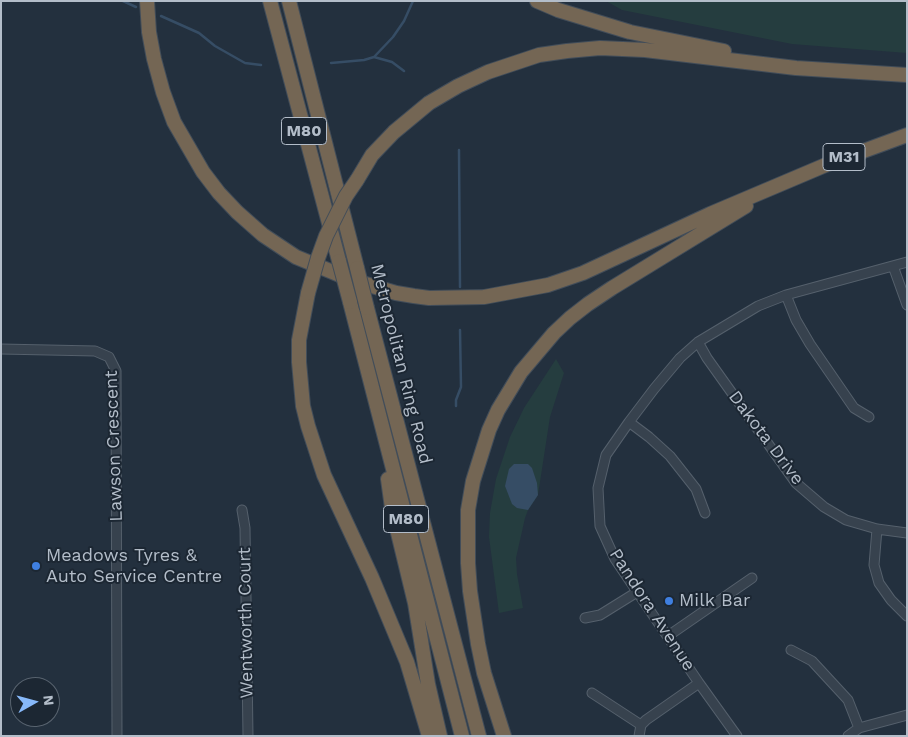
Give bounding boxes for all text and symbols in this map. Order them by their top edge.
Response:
road number: M80 [282,118,326,144]
road number: M31 [823,144,865,170]
street label: Metropolitan Ring Road [366,262,436,466]
street label: Lawson Crescent [101,370,127,522]
street label: Dakota Drive [724,387,808,489]
road number: M80 [384,506,428,532]
place label: Meadows Tyres & Auto Service Centre [46,545,222,588]
street label: Pandora Avenue [604,545,700,675]
street label: Wentworth Court [234,547,258,699]
marker: Meadows Tyres & Auto Service Centre [30,560,42,572]
place label: Milk Bar [679,590,750,612]
marker: Milk Bar [663,595,675,607]
north arrow [10,677,60,727]
text: N [40,694,57,706]

